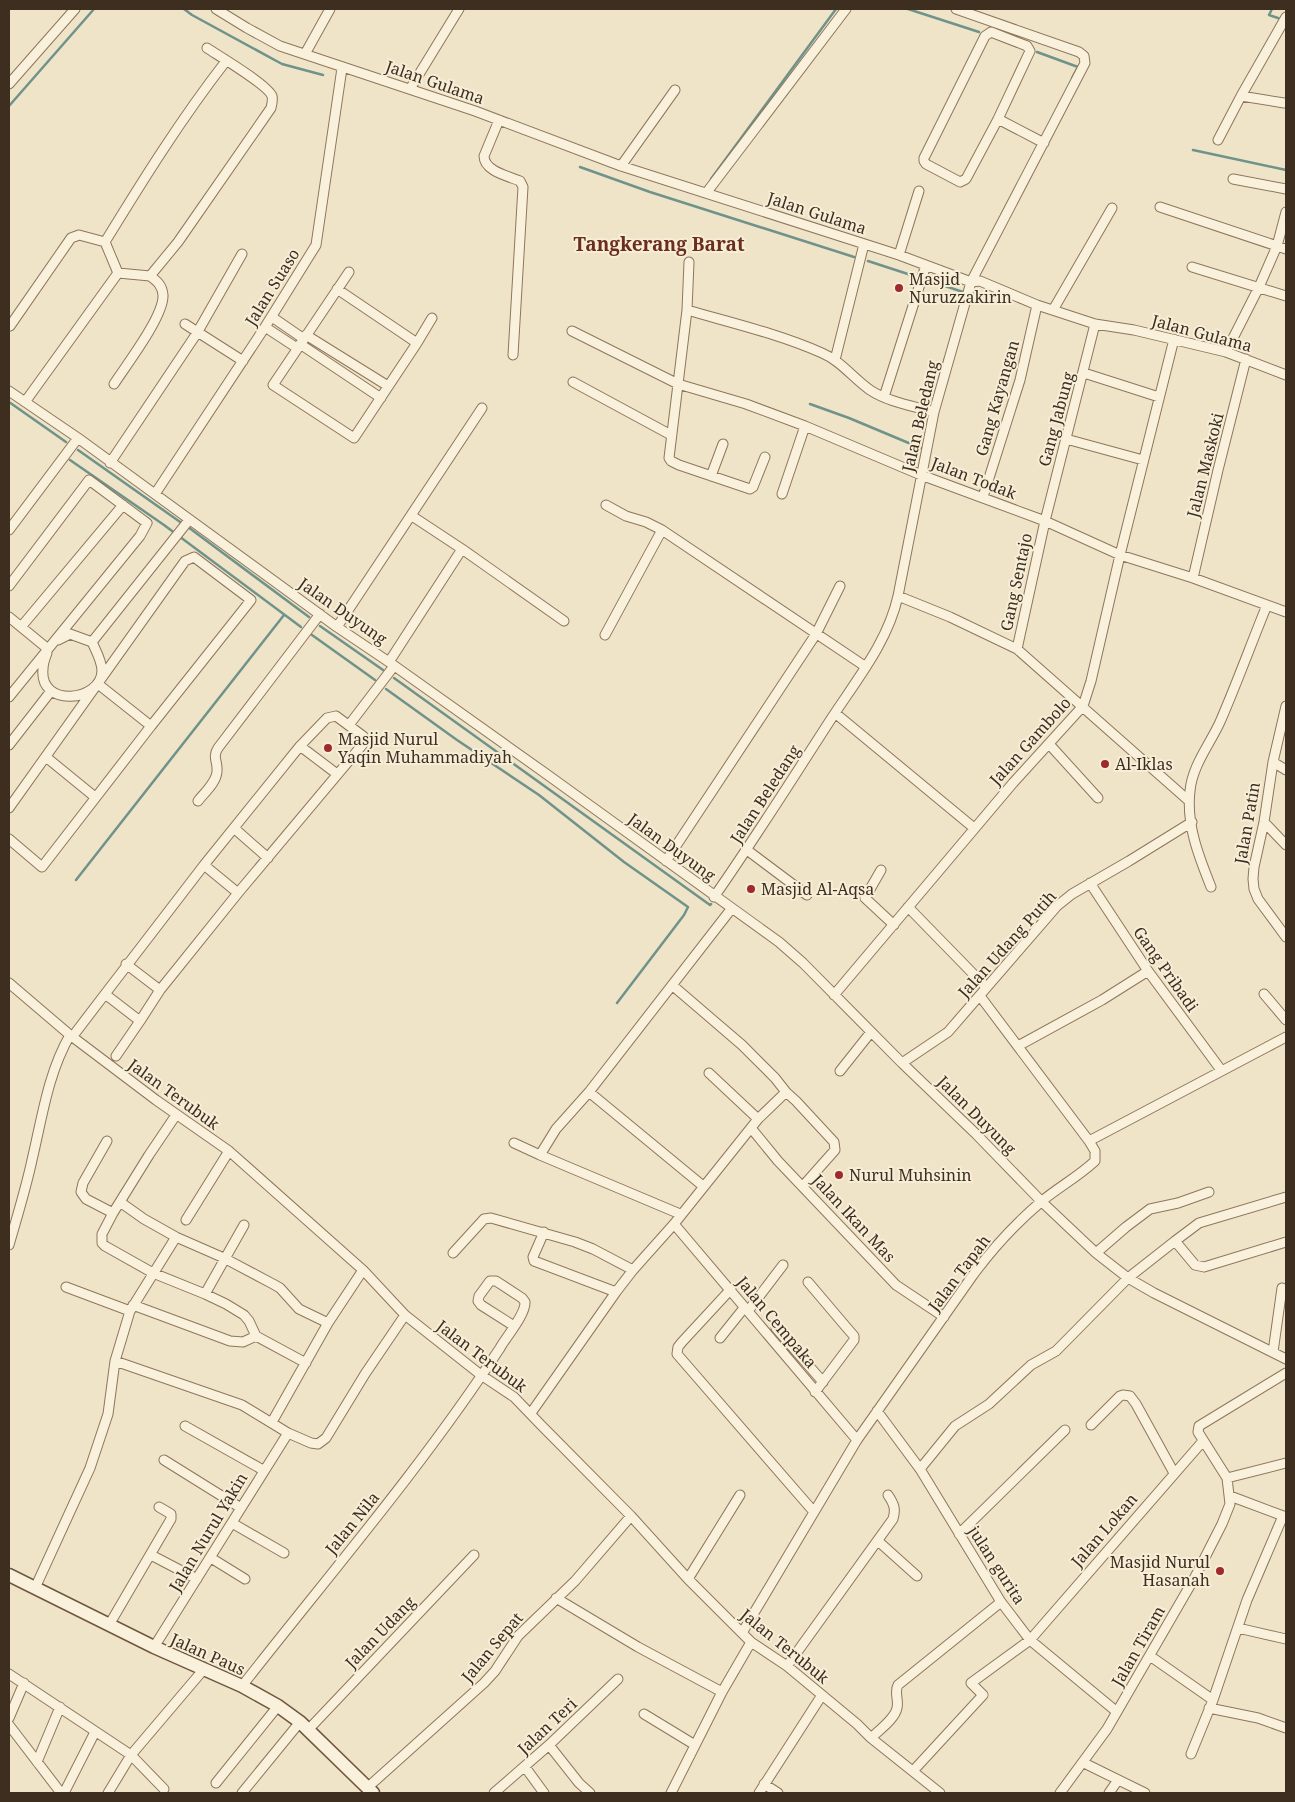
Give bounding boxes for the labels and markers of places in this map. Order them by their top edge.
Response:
place label: Masjid Nuruzzakirin [909,268,1012,308]
marker: Masjid Nuruzzakirin [893,282,905,294]
place label: Masjid Nurul Yaqin Muhammadiyah [337,728,512,768]
marker: Masjid Nurul Yaqin Muhammadiyah [322,742,334,754]
place label: Al-Iklas [1115,753,1173,775]
marker: Al-Iklas [1099,758,1111,770]
place label: Masjid Al-Aqsa [761,878,874,900]
marker: Masjid Al-Aqsa [745,883,757,895]
place label: Nurul Muhsinin [849,1164,972,1186]
marker: Nurul Muhsinin [833,1169,845,1181]
place label: Masjid Nurul Hasanah [1110,1551,1210,1591]
marker: Masjid Nurul Hasanah [1214,1565,1226,1577]

